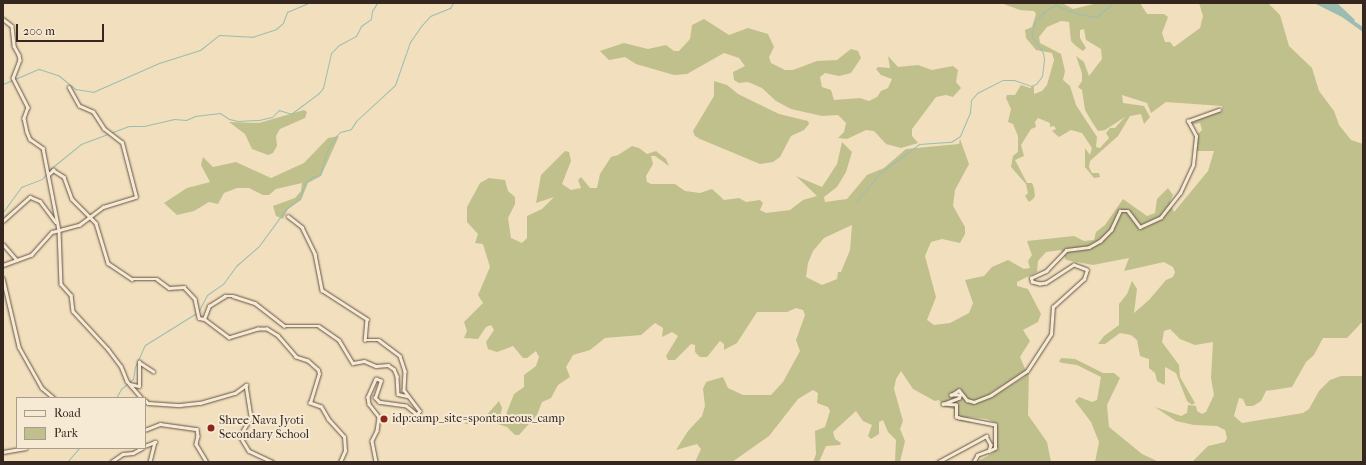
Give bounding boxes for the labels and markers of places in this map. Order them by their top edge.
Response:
place label: idp:camp_site=spontaneous_camp [392,412,565,426]
place label: Shree Nava Jyoti Secondary School [219,414,309,442]
marker: idp:camp_site=spontaneous_camp [379,414,389,424]
marker: Shree Nava Jyoti Secondary School [206,423,216,433]

